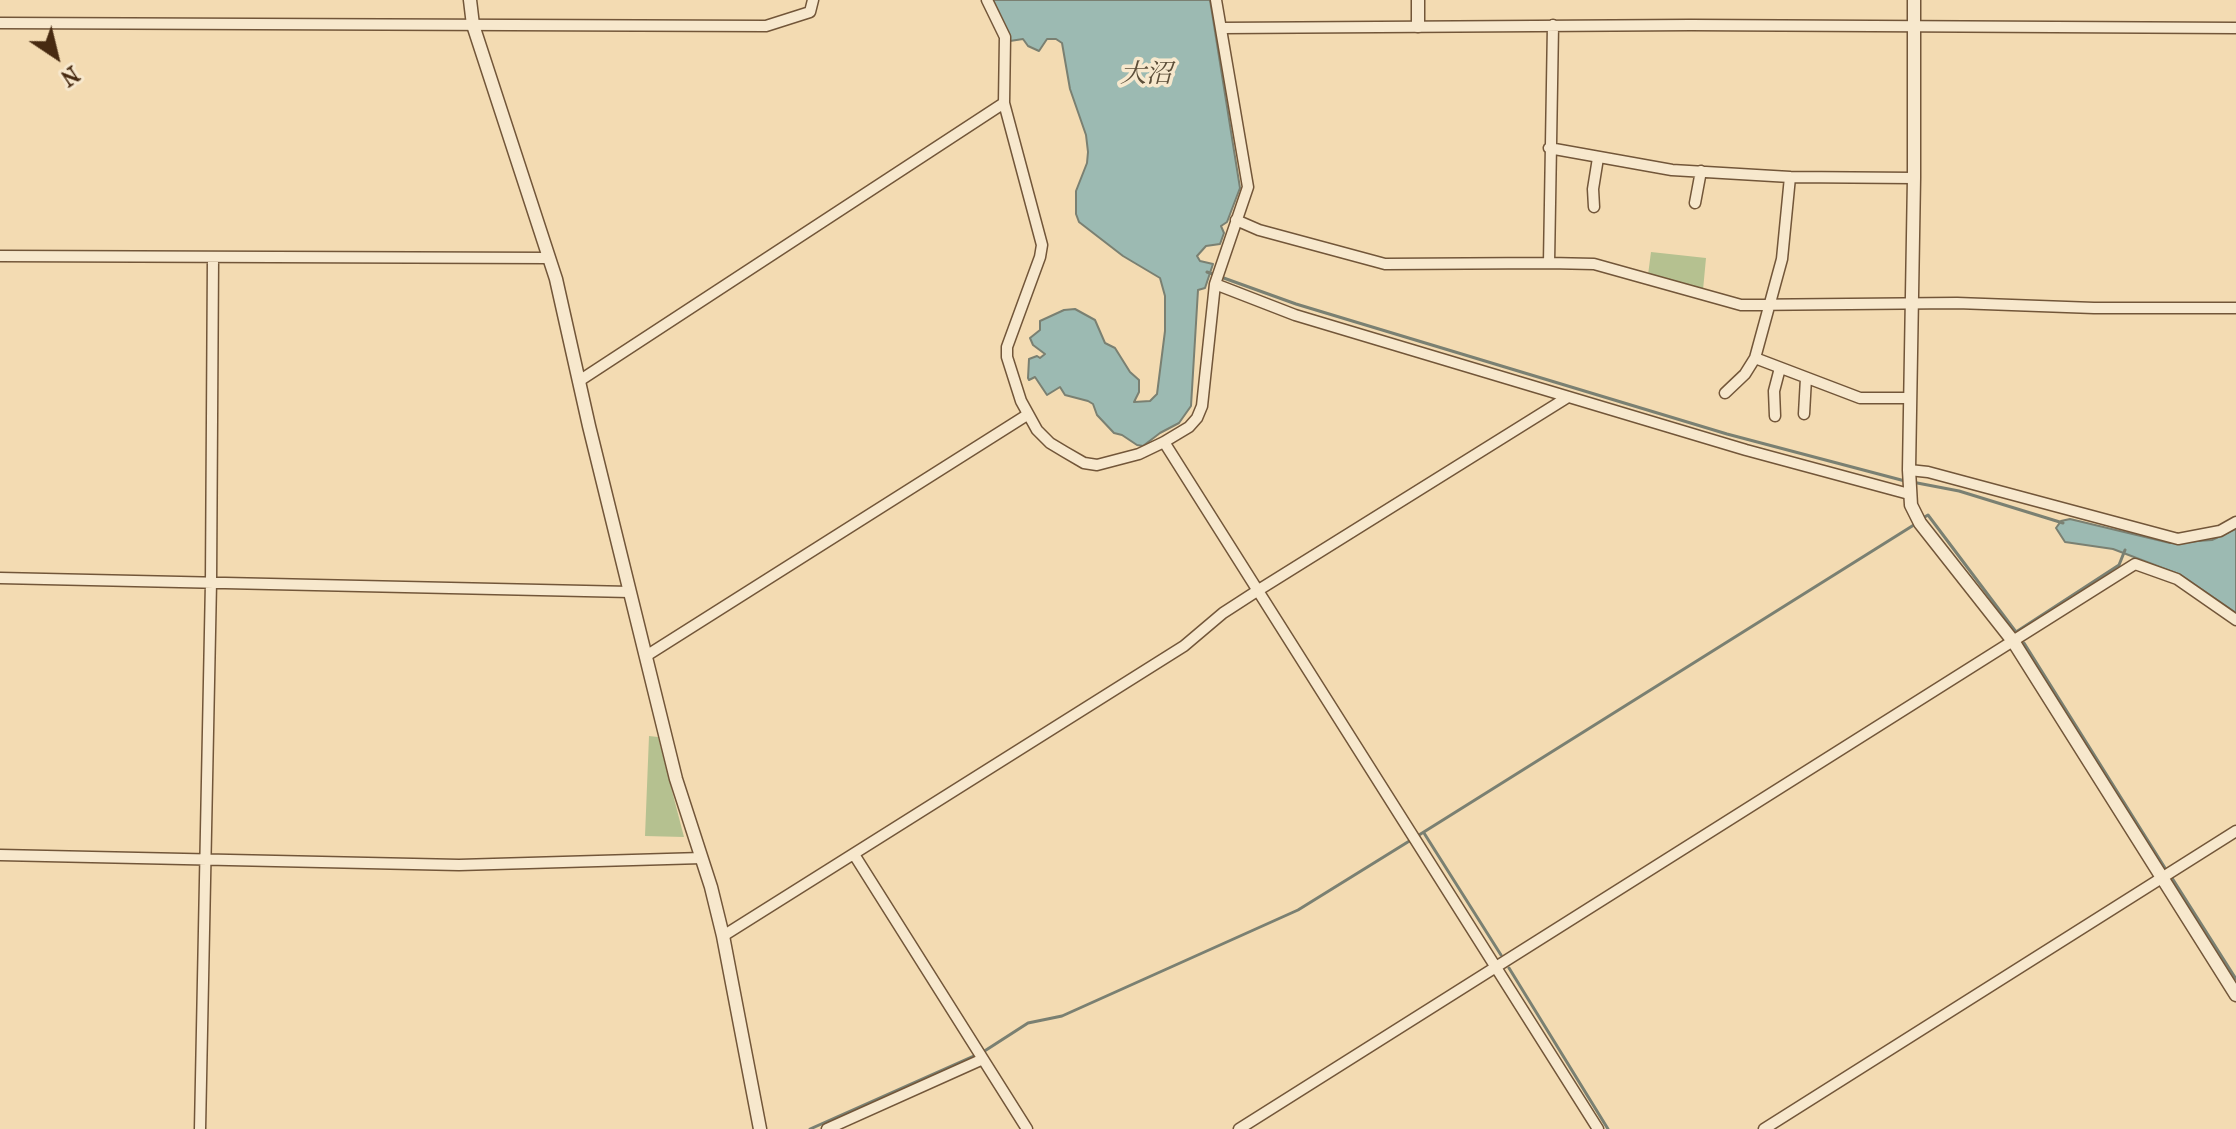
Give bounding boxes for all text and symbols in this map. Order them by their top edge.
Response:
north arrow [16,16,96,96]
text: N [55,60,84,91]
water label: 大沼 [1120,60,1172,92]

